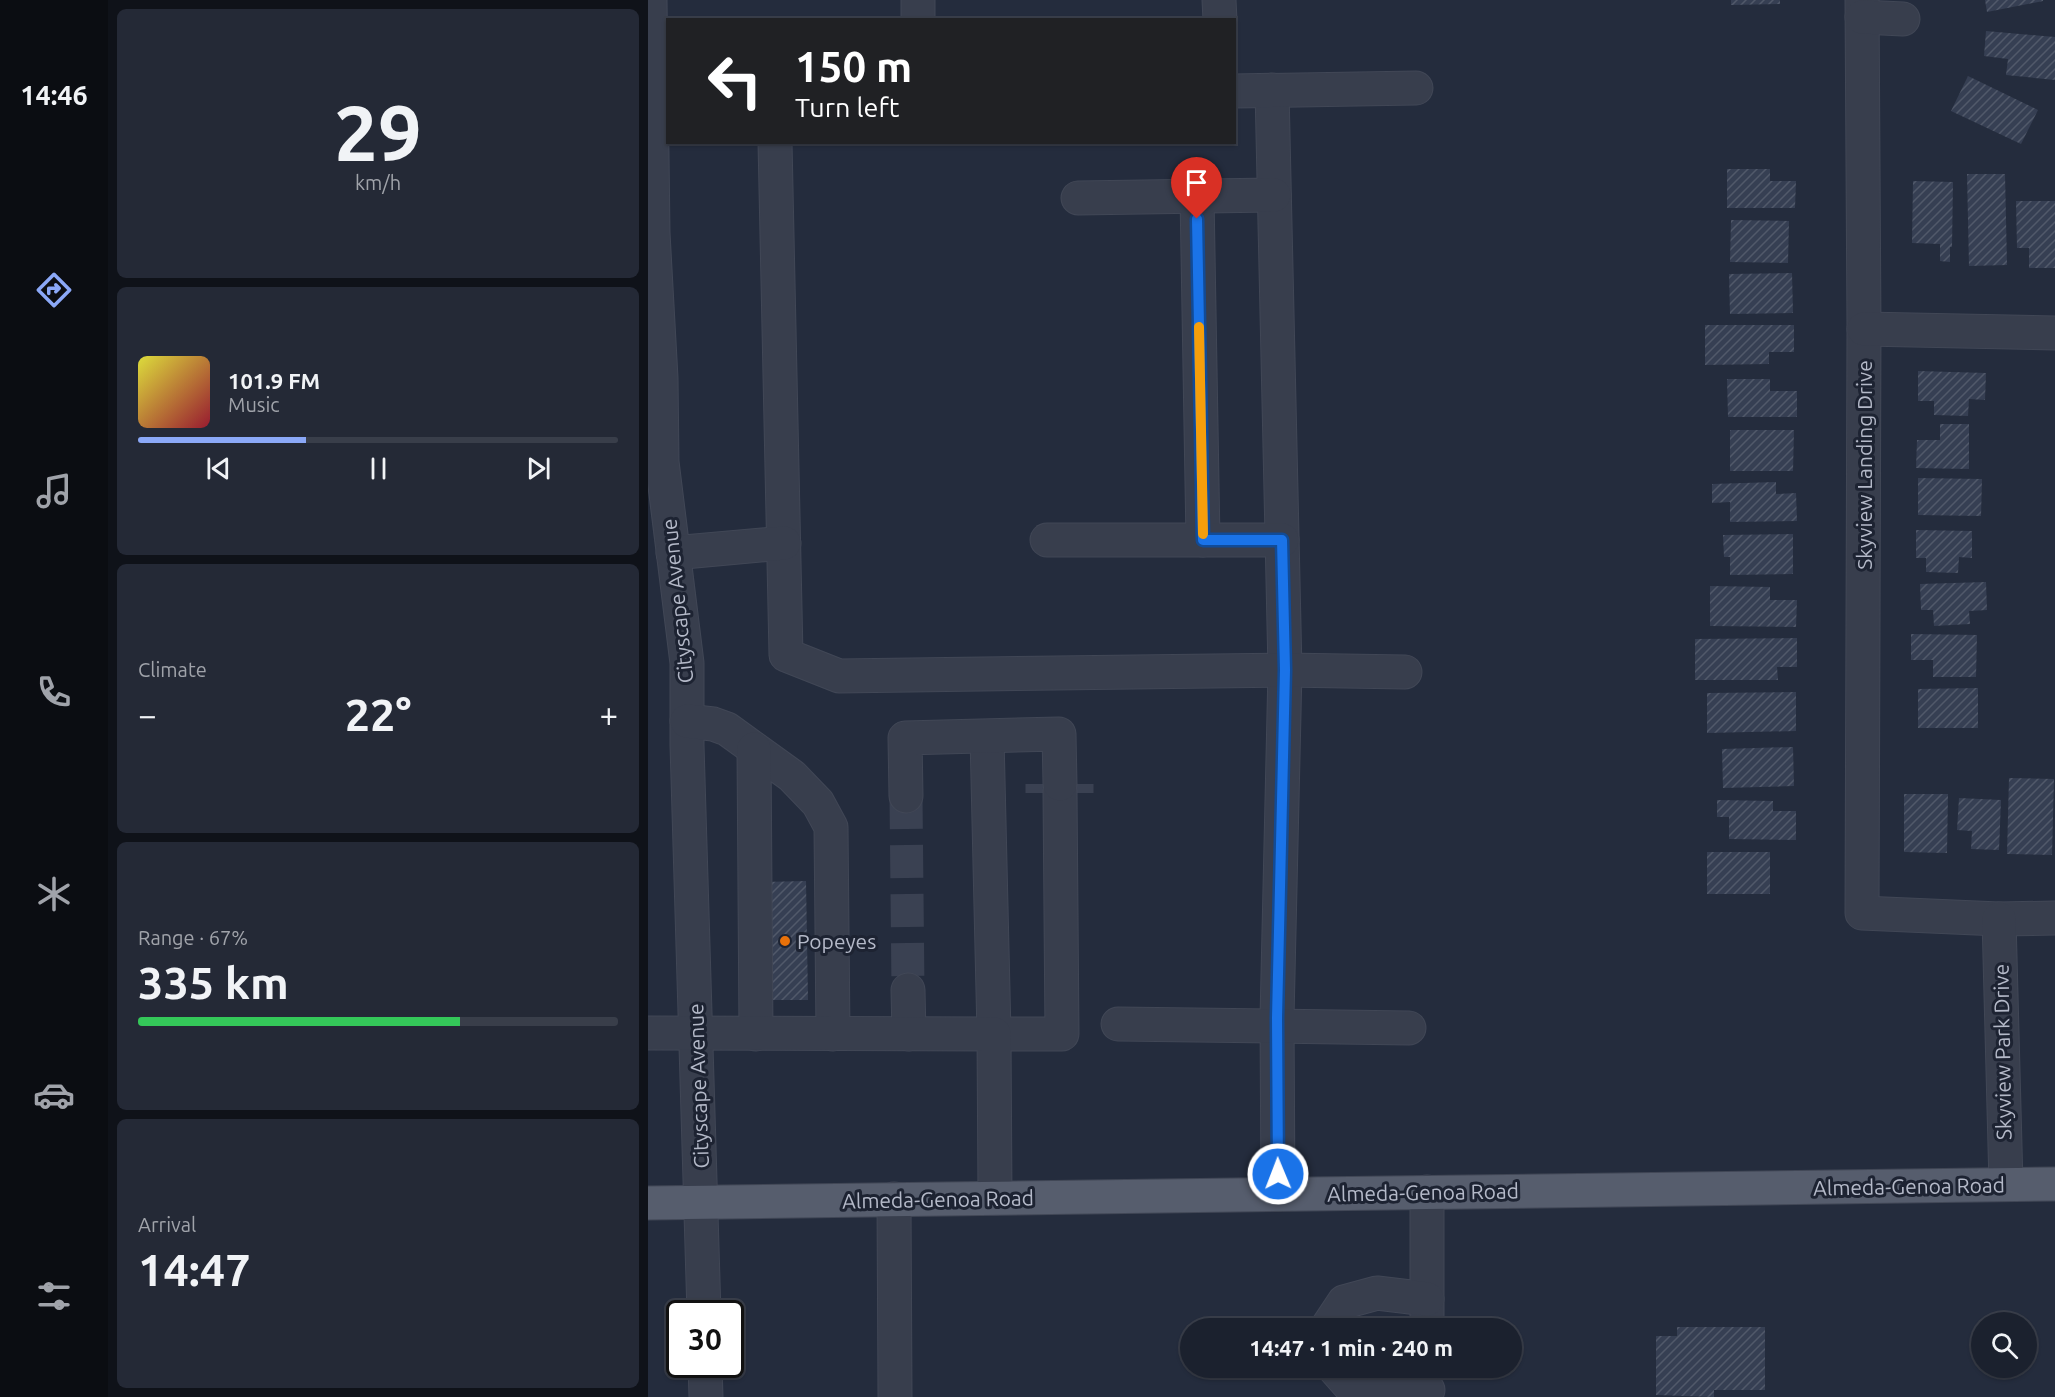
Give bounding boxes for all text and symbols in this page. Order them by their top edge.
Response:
icon: left [696,42,774,120]
text: 150 m [795,43,912,90]
text: 14:46 [20,80,88,110]
text: 29 [334,88,422,176]
text: Turn left [795,92,899,122]
pin [1171,157,1222,219]
icon: arrive [1180,166,1213,199]
text: km/h [355,171,401,194]
icon: directions [33,269,75,311]
street label: Skyview Landing Drive [1852,360,1876,570]
text: 101.9 FM [228,368,320,393]
text: Music [228,393,280,416]
icon: previous [202,452,235,485]
icon: pause [362,452,395,485]
icon: next [522,452,555,485]
icon: music [33,470,75,512]
street label: Cityscape Avenue [656,517,698,685]
text: Climate [138,658,207,681]
icon: phone [33,671,75,713]
text: 22° [345,689,411,740]
text: − [138,696,157,733]
text: + [599,696,618,733]
icon: climate [33,873,75,915]
text: Range · 67% [138,926,248,949]
place label: Popeyes [797,929,876,953]
marker: Popeyes [778,934,792,948]
text: 335 km [138,957,289,1008]
street label: Skyview Park Drive [1988,964,2016,1140]
street label: Cityscape Avenue [683,1003,713,1169]
icon: car [33,1074,75,1116]
position arrow [1246,1142,1310,1206]
street label: Almeda-Genoa Road [1813,1172,2005,1200]
street label: Almeda-Genoa Road [1327,1178,1519,1206]
street label: Almeda-Genoa Road [842,1185,1034,1213]
text: Arrival [138,1213,196,1236]
text: 14:47 [138,1244,251,1295]
icon: filters [33,1275,75,1317]
speed limit sign: 30 [666,1300,744,1378]
map controls [1971,1312,2037,1378]
button: search [1971,1312,2037,1378]
text: 14:47 · 1 min · 240 m [1249,1335,1453,1360]

